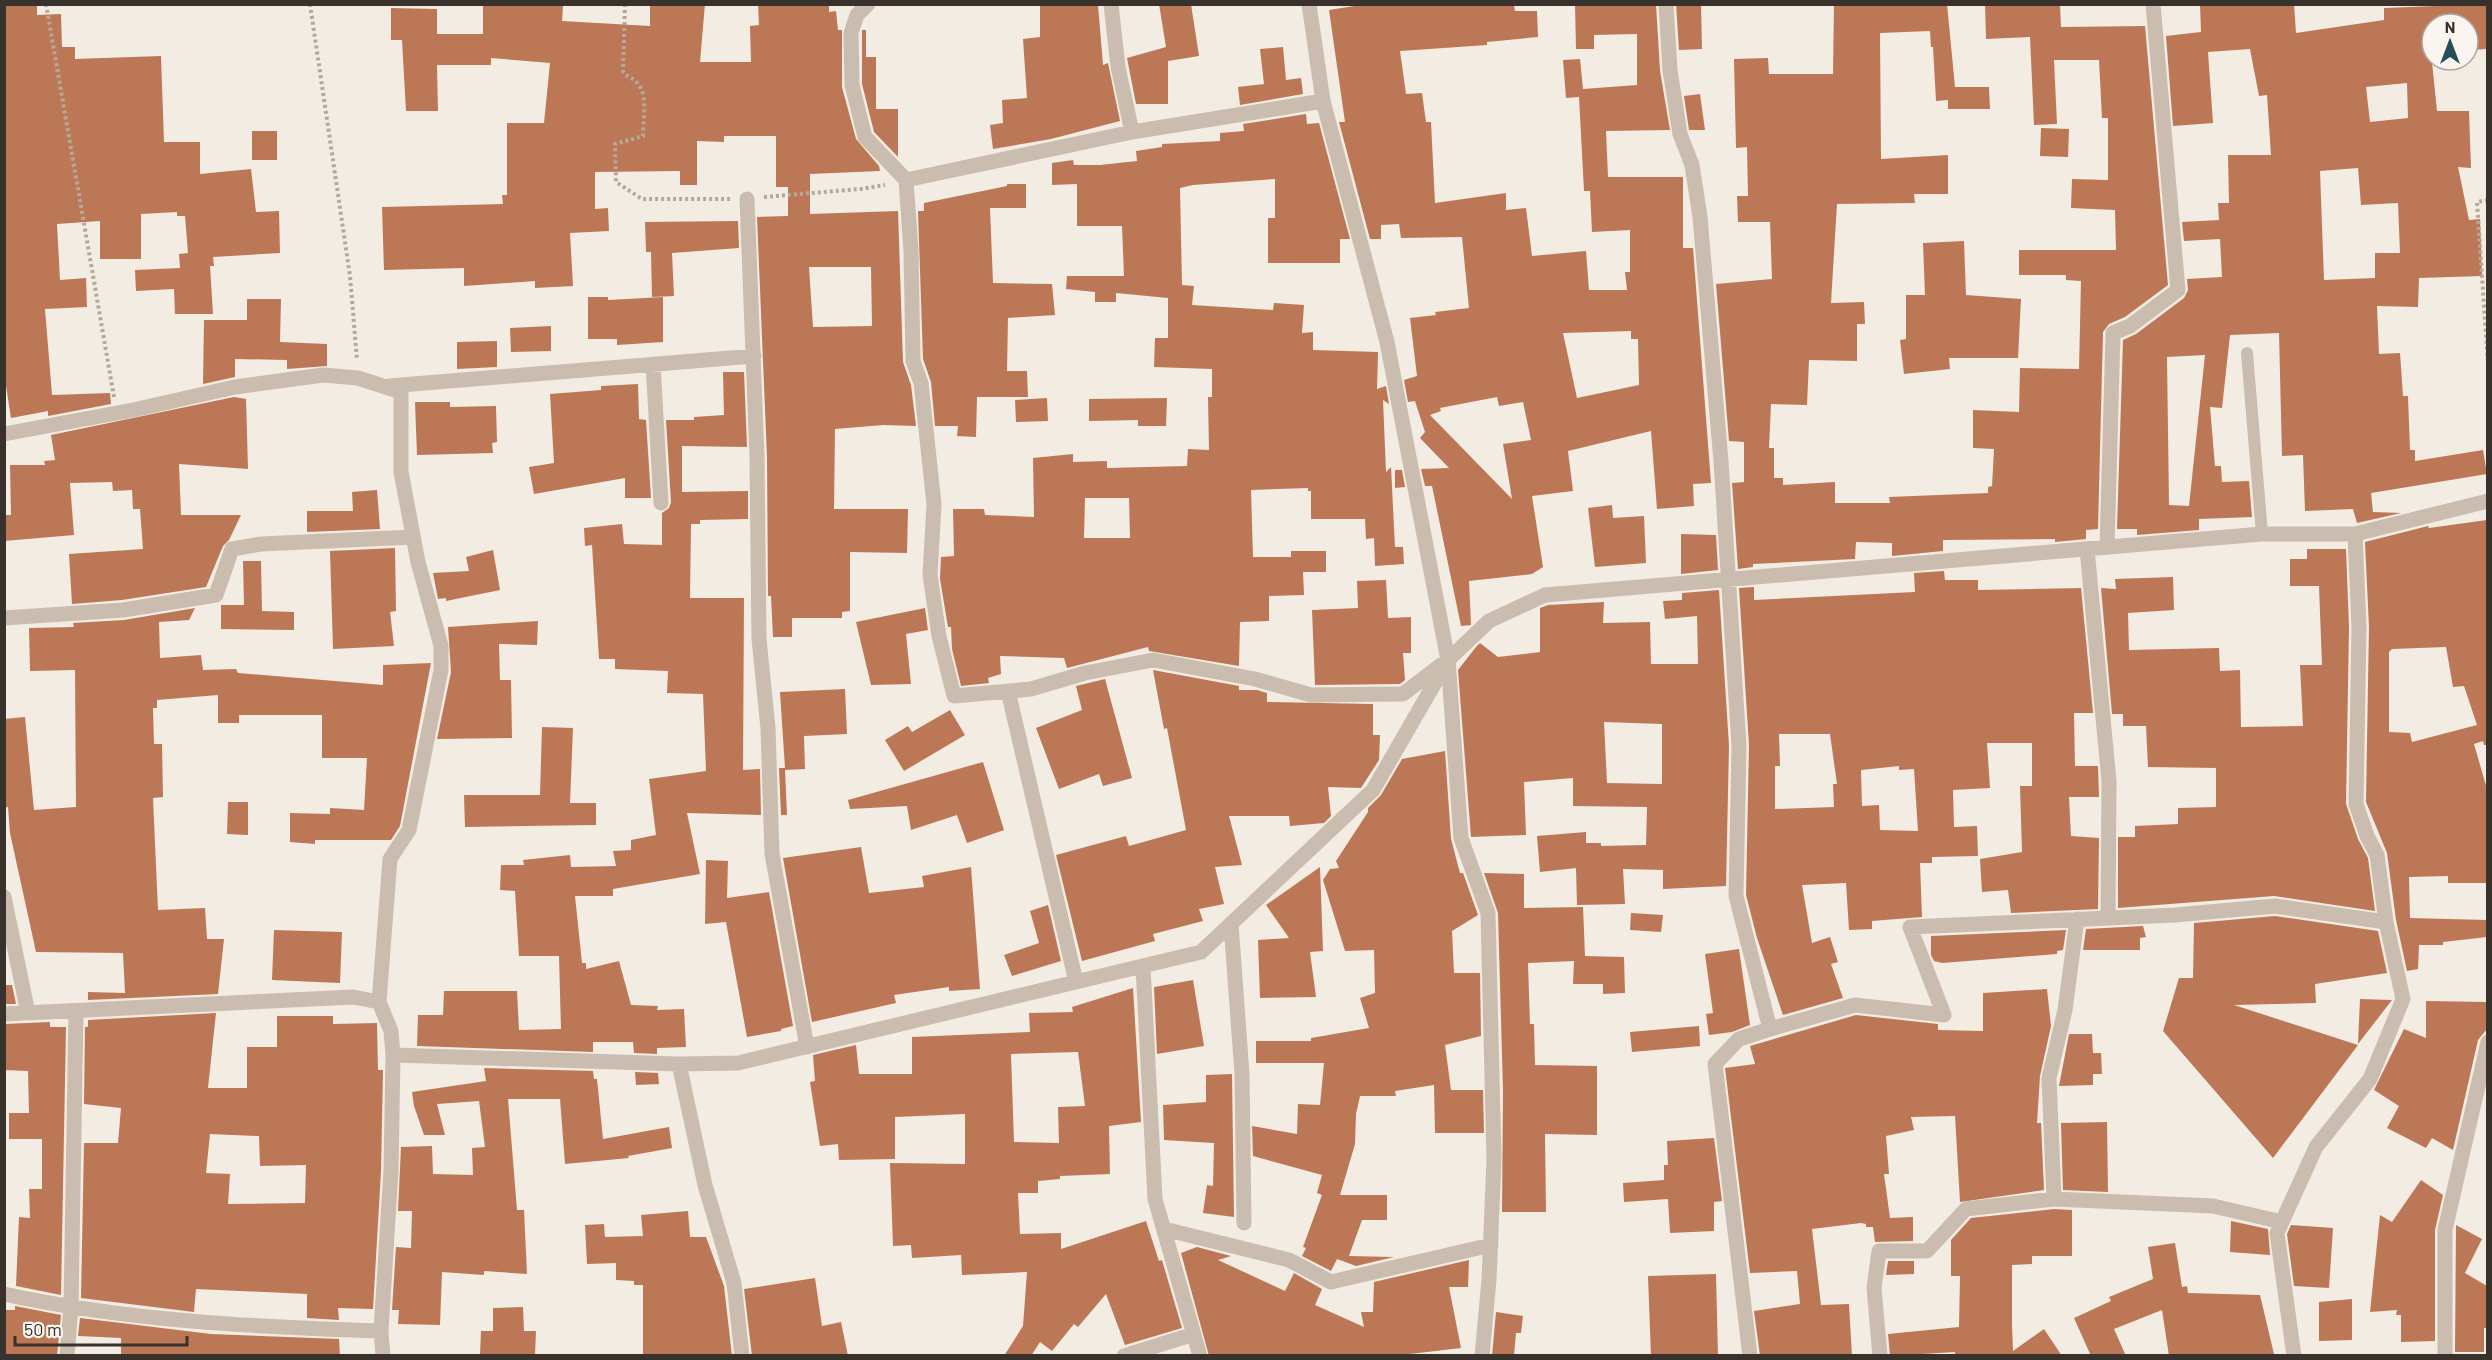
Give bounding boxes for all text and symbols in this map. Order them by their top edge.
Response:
north arrow [2420,12,2480,72]
text: N [2445,17,2455,36]
scale bar [15,1309,188,1347]
text: 50 m [24,1318,62,1340]

